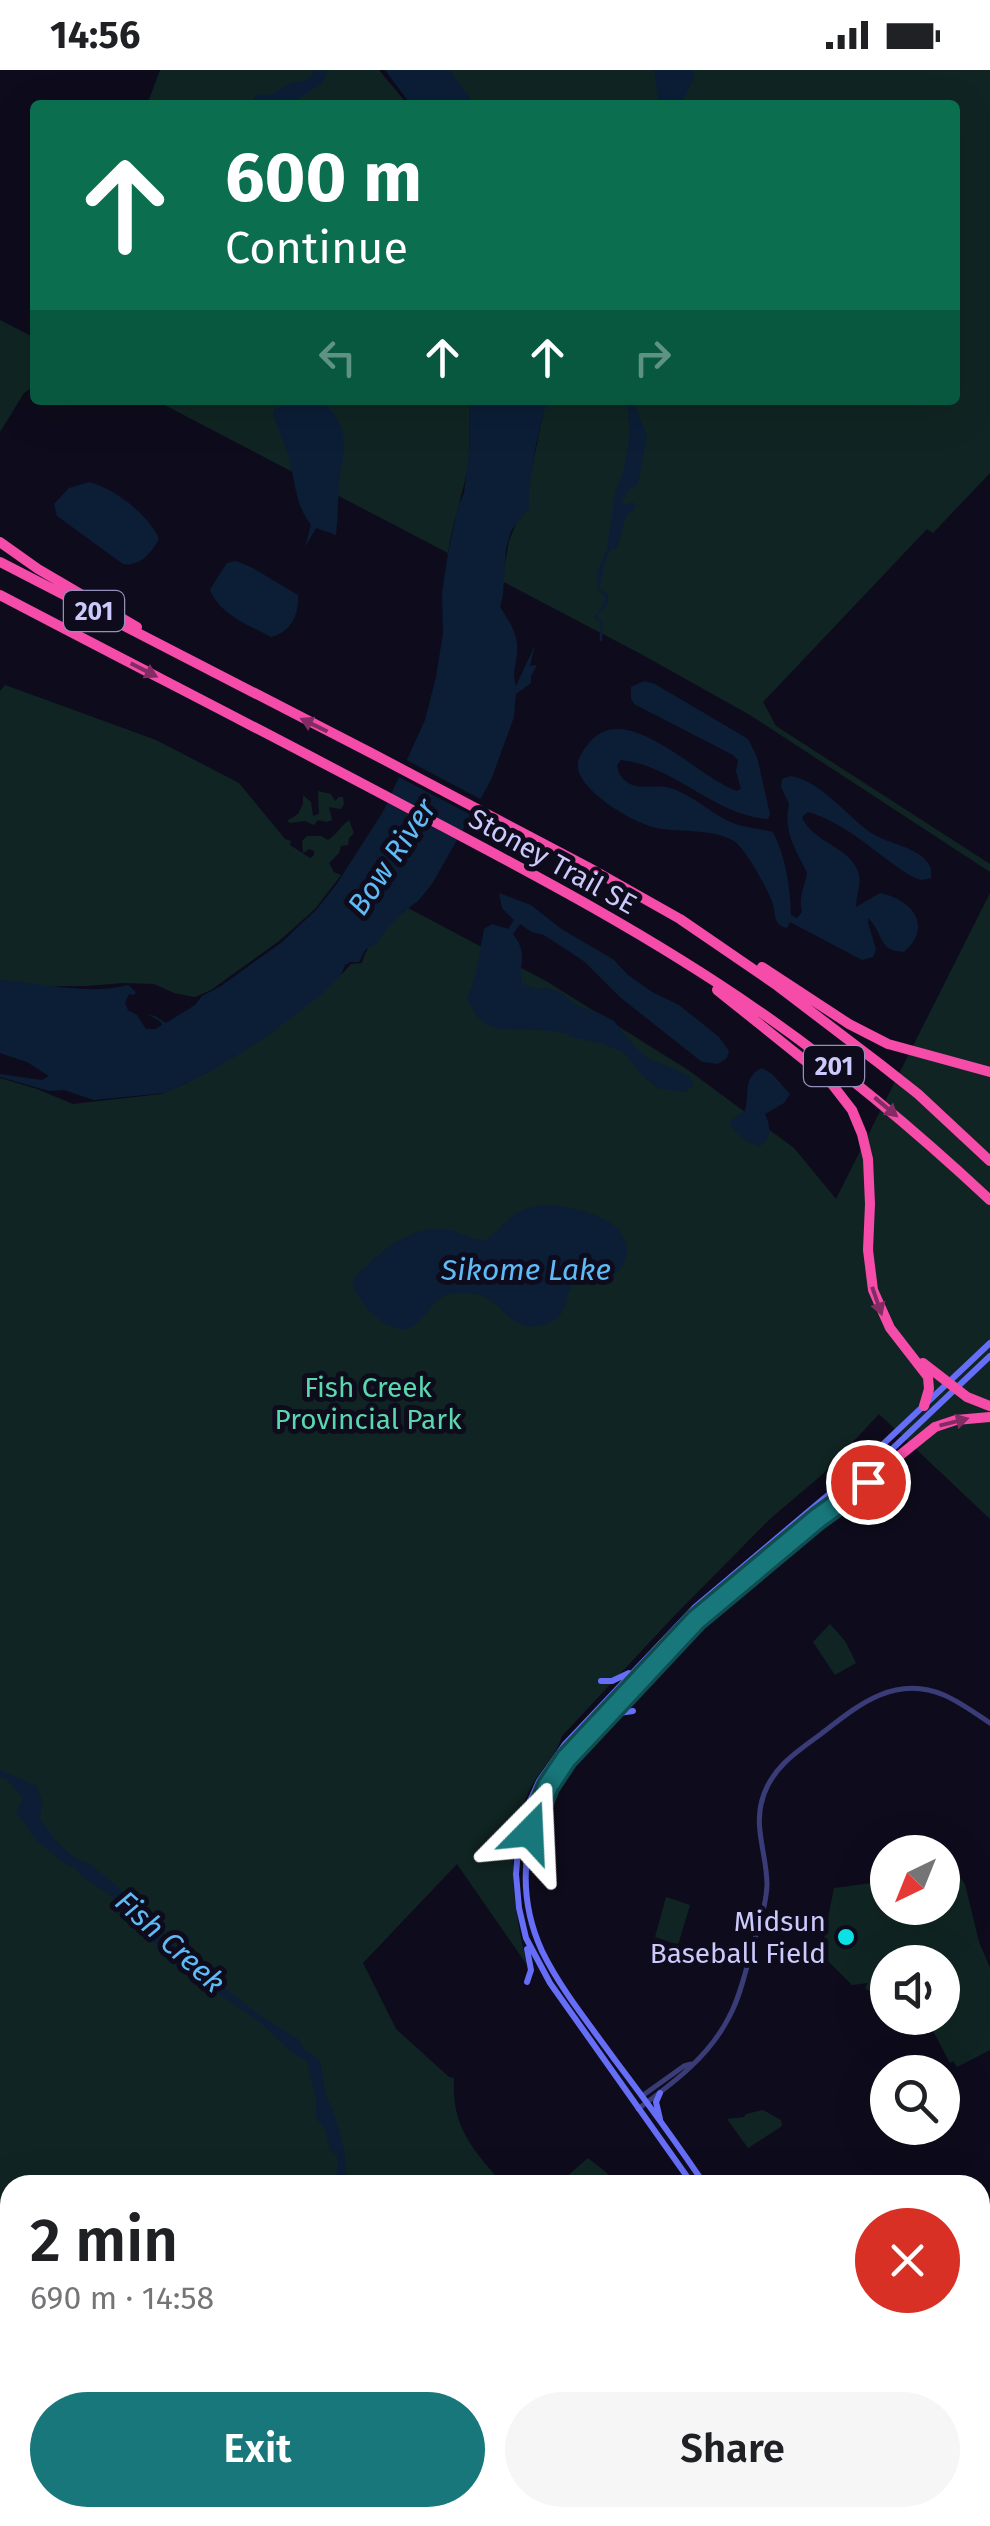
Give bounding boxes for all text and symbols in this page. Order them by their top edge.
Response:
text: 14:56 [50,12,140,58]
text: 600 m [225,136,422,220]
icon: ahead [60,140,190,270]
text: Continue [225,221,408,275]
icon: left [310,330,365,385]
icon: ahead [415,330,470,385]
icon: ahead [520,330,575,385]
icon: right [625,330,680,385]
road number: 201 [64,591,124,631]
one-way arrow [130,661,159,678]
one-way arrow [299,717,328,734]
water label: Bow River [340,791,445,922]
street label: Stoney Trail SE [463,802,642,921]
road number: 201 [804,1046,864,1086]
one-way arrow [873,1096,898,1117]
water label: Sikome Lake [440,1252,611,1288]
one-way arrow [871,1286,886,1316]
park label: Fish Creek Provincial Park [275,1371,462,1436]
one-way arrow [938,1414,969,1429]
pin [826,1440,911,1525]
icon: arrive [841,1455,896,1510]
position arrow [478,1780,582,1884]
north arrow [870,1835,960,1925]
map controls [870,1835,960,2145]
water label: Fish Creek [108,1884,232,2000]
place label: Midsun Baseball Field [650,1905,826,1970]
marker: Midsun Baseball Field [835,1926,857,1948]
button: sound [870,1945,960,2035]
button: search [870,2055,960,2145]
text: 2 min [30,2205,178,2277]
button: close [855,2208,960,2313]
text: 690 m · 14:58 [30,2279,214,2317]
button: Exit [30,2392,485,2507]
button: Share [505,2392,960,2507]

